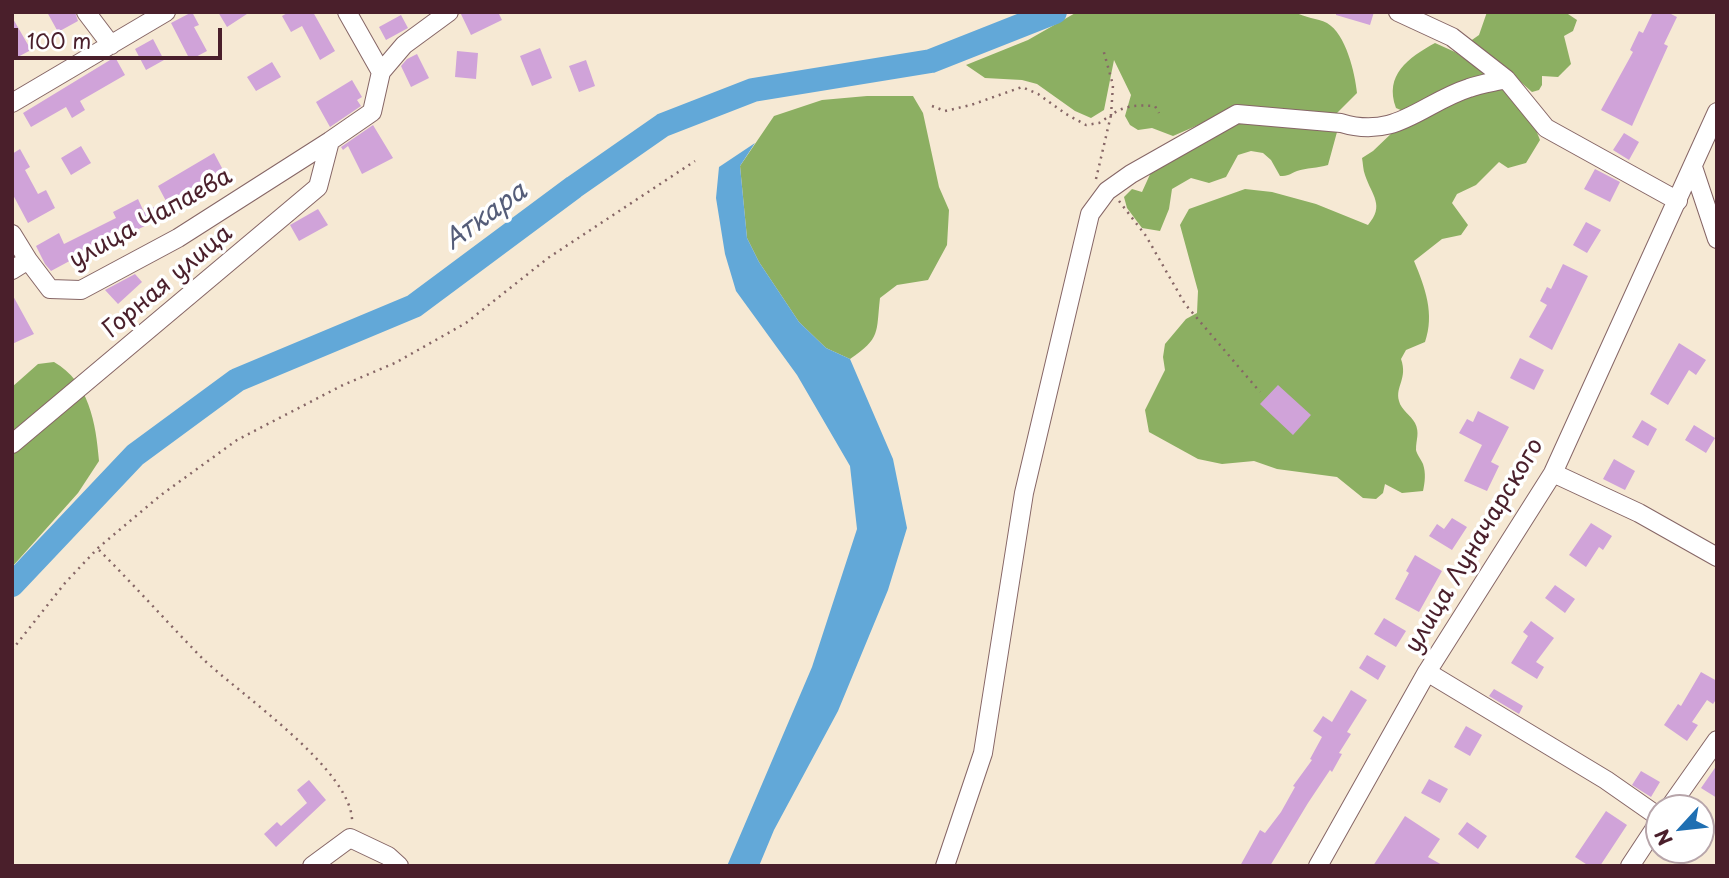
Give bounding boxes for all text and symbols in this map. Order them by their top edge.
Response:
scale bar [18,14,226,58]
text: 100 m [27,24,91,56]
street label: улица Чапаева [65,162,237,276]
water label: Аткара [439,177,533,257]
street label: Горная улица [97,219,239,345]
street label: улица Луначарского [1399,433,1551,659]
north arrow [1645,794,1715,864]
text: N [1647,825,1679,851]

